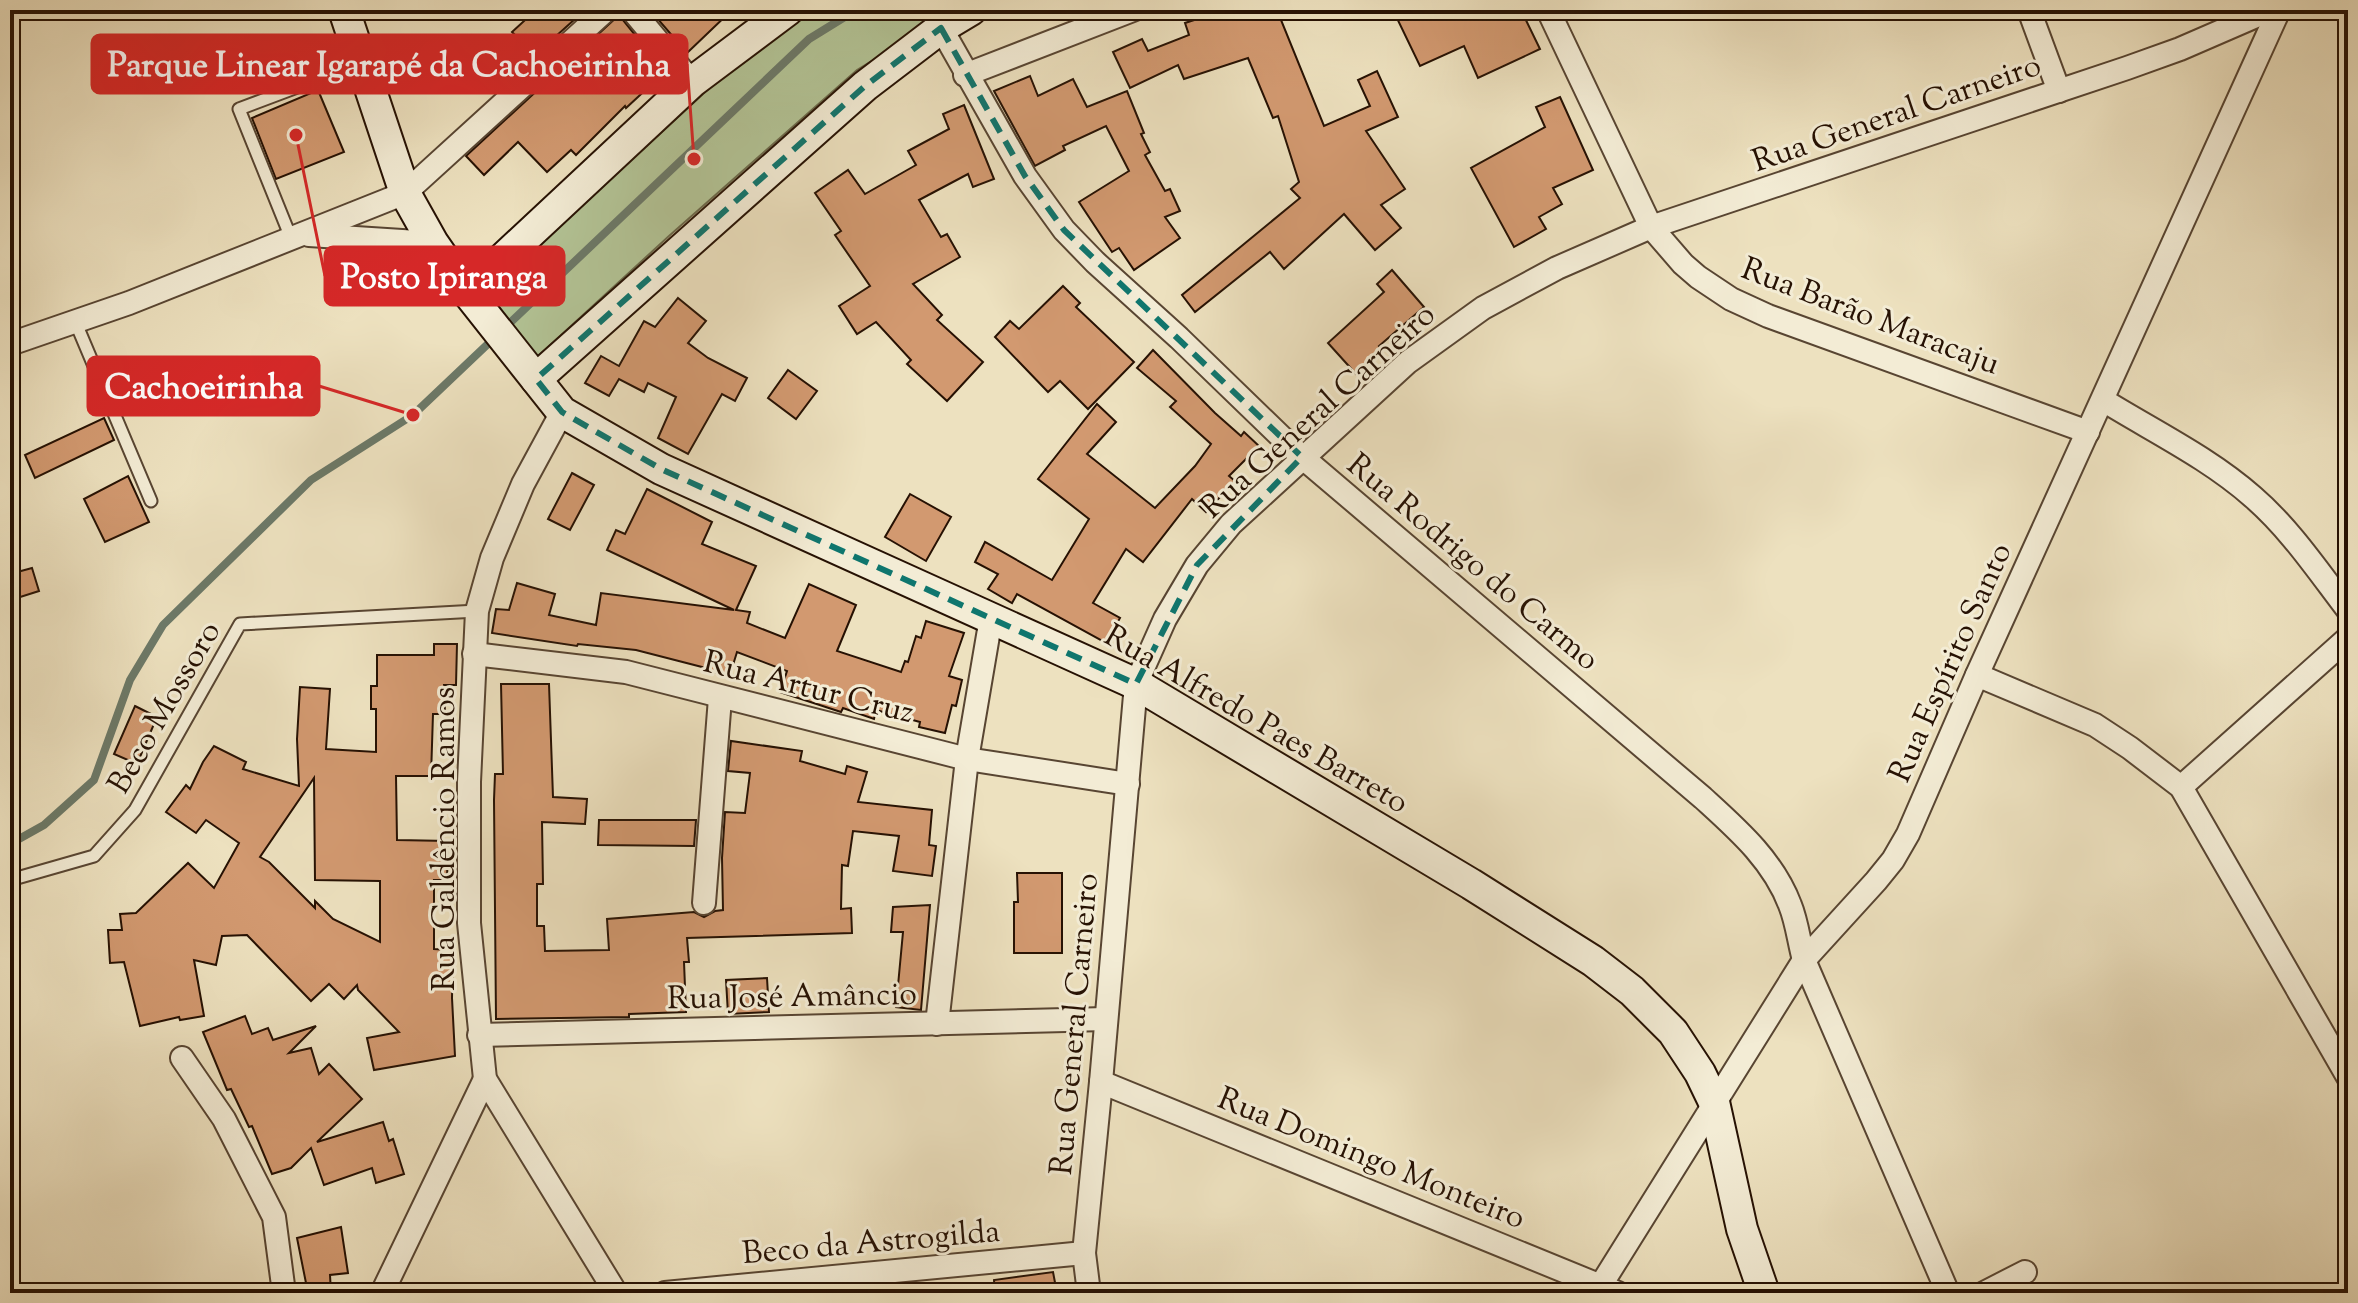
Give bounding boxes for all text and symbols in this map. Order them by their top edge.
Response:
callout: Parque Linear Igarapé da Cachoeirinha [92,35,687,93]
text: Parque Linear Igarapé da Cachoeirinha [107,43,671,92]
street label: Rua General Carneiro [1746,44,2048,186]
callout: Posto Ipiranga [325,247,564,305]
street label: Rua Barão Maracaju [1734,247,2006,388]
text: Posto Ipiranga [340,255,548,304]
street label: Rua General Carneiro [1191,294,1447,531]
callout: Cachoeirinha [88,357,319,415]
text: Cachoeirinha [104,365,304,414]
street label: Rua Rodrigo do Carmo [1336,444,1608,683]
street label: Rua Espírito Santo [1878,536,2025,790]
street label: Beco Mossoro [98,614,234,803]
street label: Rua Alfredo Paes Barreto [1095,614,1416,827]
street label: Rua Artur Cruz [698,641,918,737]
street label: Rua Galdêncio Ramos [423,687,469,991]
street label: Rua General Carneiro [1040,871,1112,1177]
street label: Rua José Amâncio [667,973,917,1023]
street label: Rua Domingo Monteiro [1210,1077,1532,1243]
street label: Beco da Astrogilda [740,1210,1002,1278]

